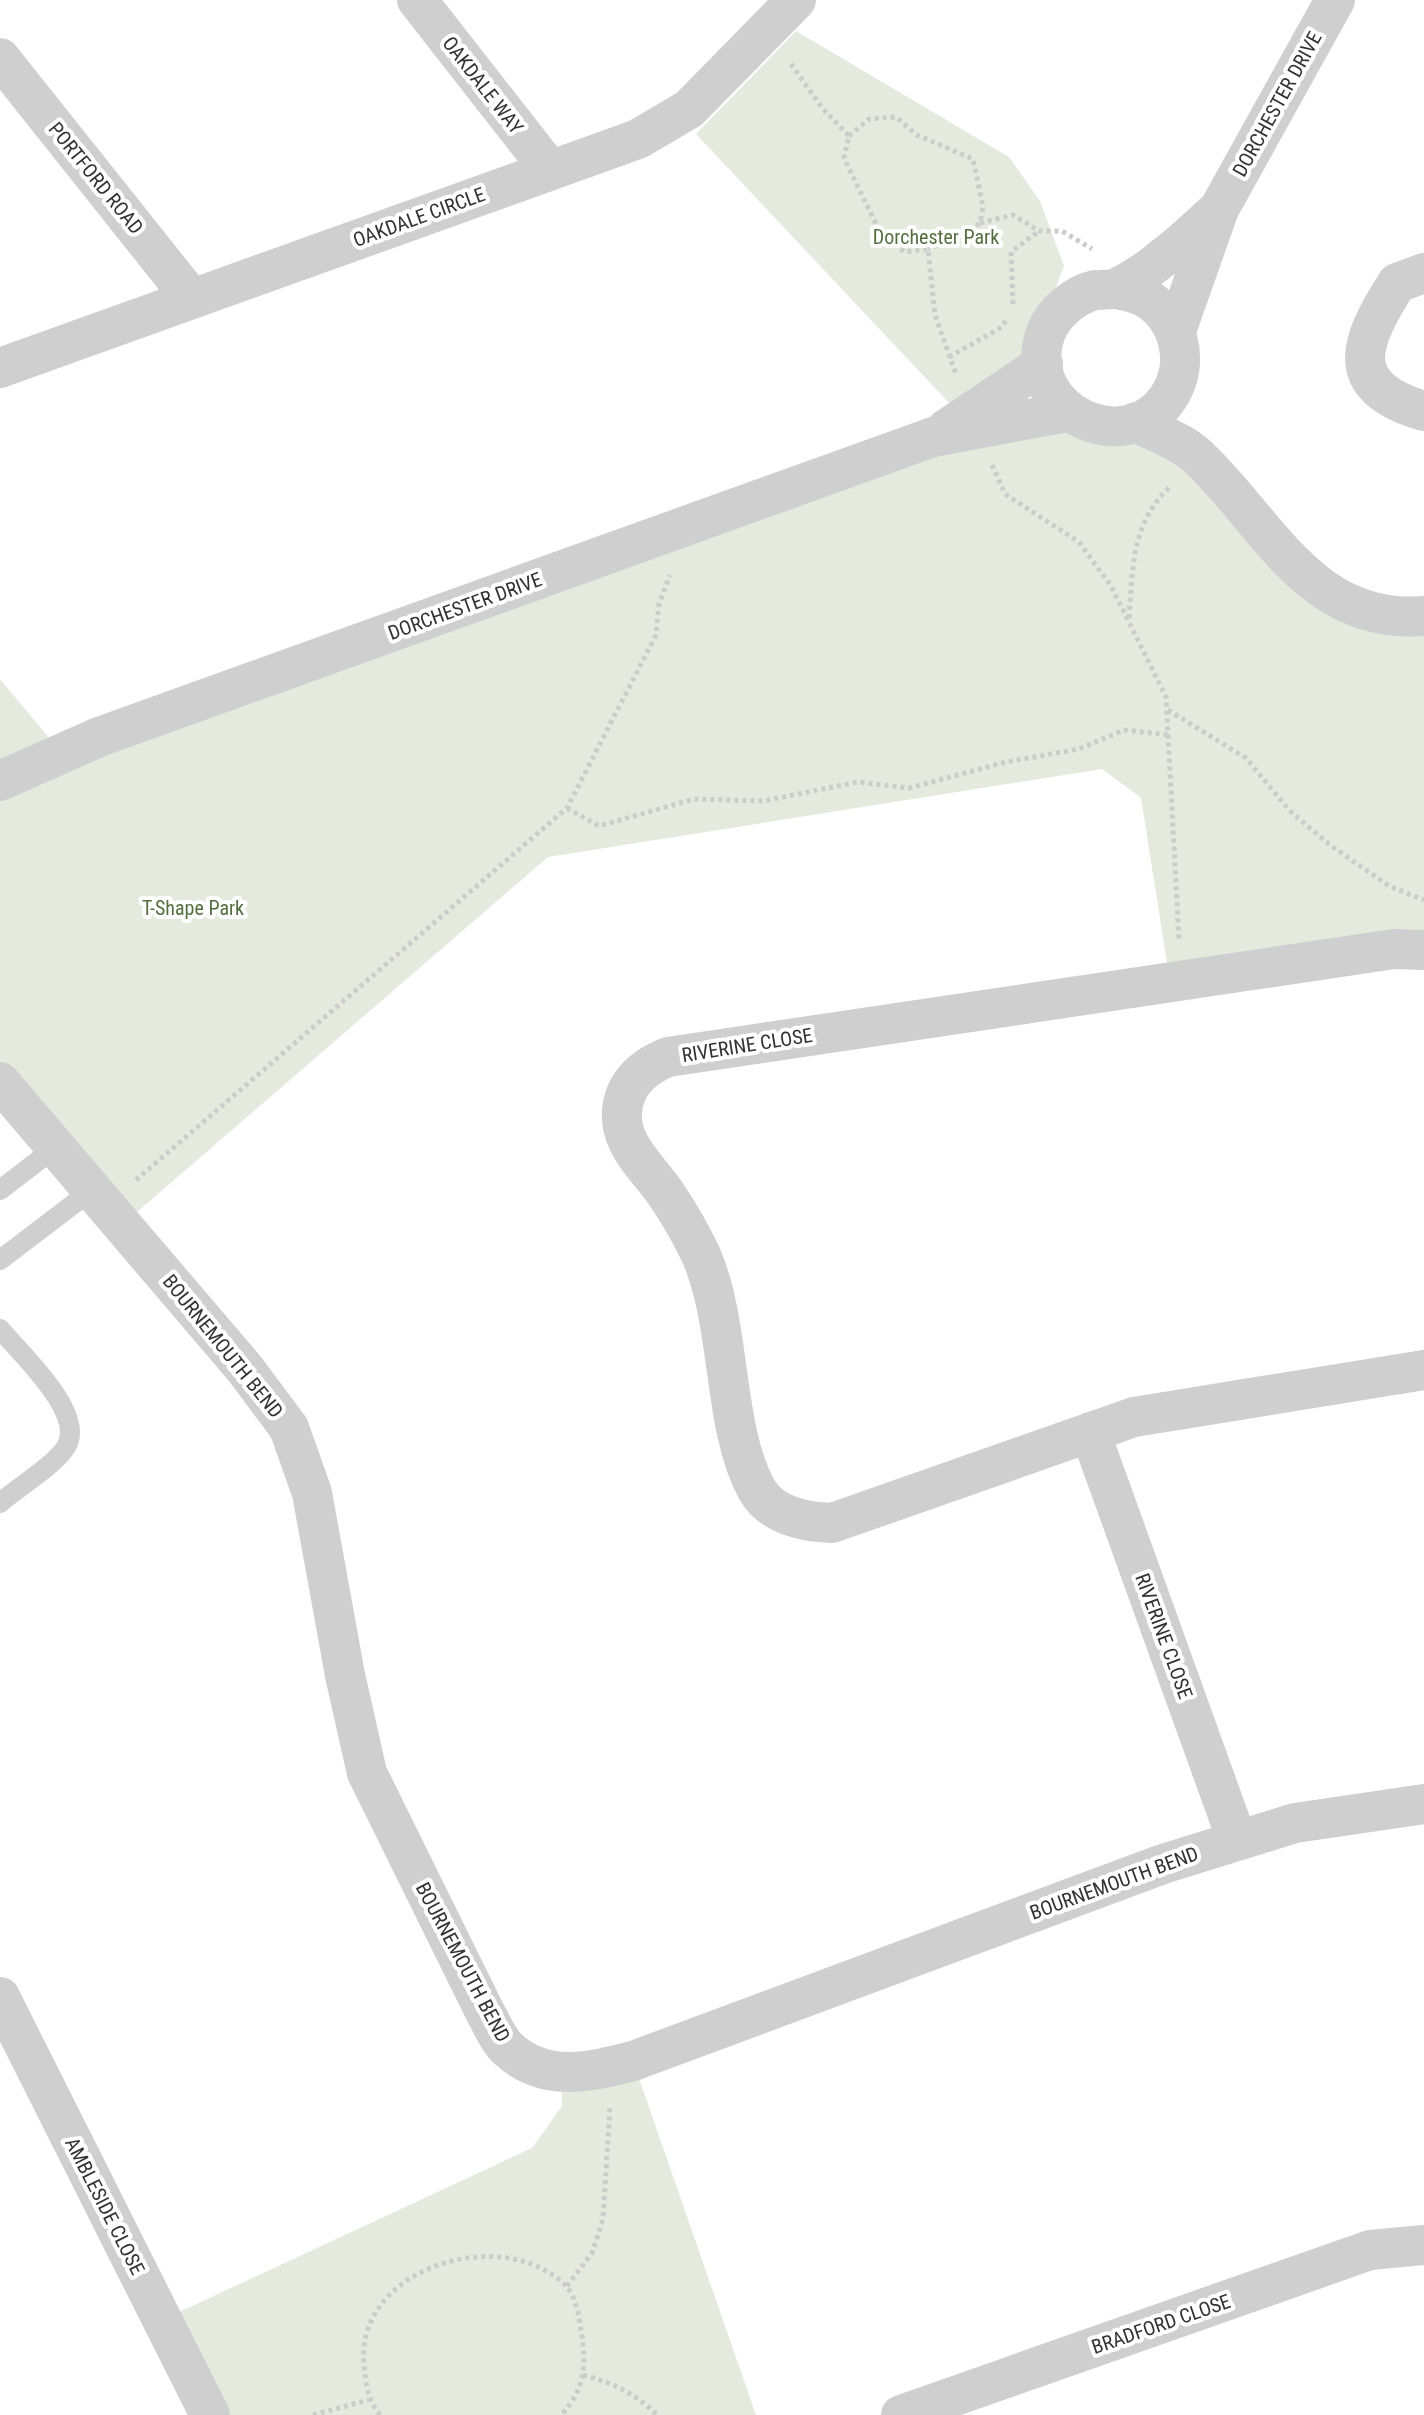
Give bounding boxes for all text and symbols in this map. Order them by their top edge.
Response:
street label: DORCHESTER DRIVE [1227,27,1327,181]
street label: OAKDALE WAY [438,32,529,139]
street label: PORTFORD ROAD [44,117,148,239]
street label: OAKDALE CIRCLE [350,182,488,252]
park label: Dorchester Park [873,225,999,249]
street label: DORCHESTER DRIVE [385,567,545,645]
park label: T-Shape Park [142,896,244,920]
street label: RIVERINE CLOSE [680,1023,814,1067]
street label: BOURNEMOUTH BEND [158,1269,288,1423]
street label: RIVERINE CLOSE [1130,1570,1198,1702]
street label: BOURNEMOUTH BEND [1026,1841,1202,1925]
street label: BOURNEMOUTH BEND [411,1878,515,2046]
street label: AMBLESIDE CLOSE [60,2133,150,2279]
street label: BRADFORD CLOSE [1088,2289,1234,2359]

